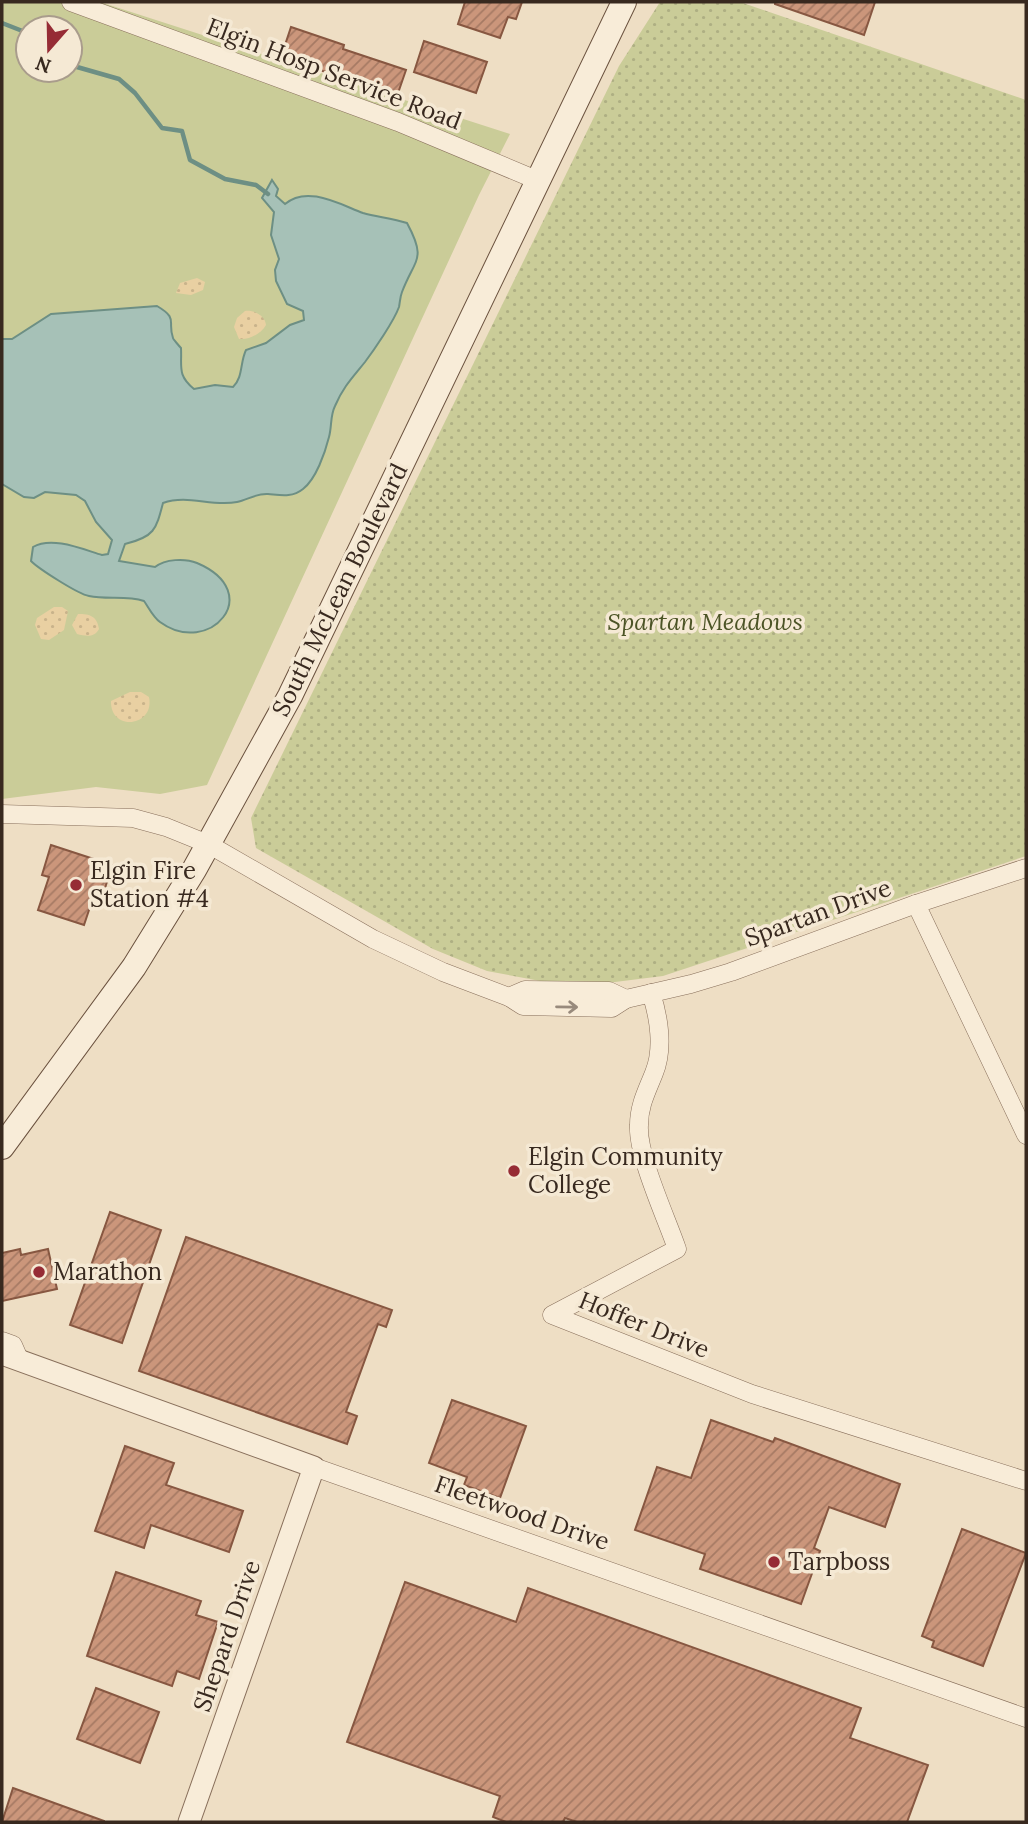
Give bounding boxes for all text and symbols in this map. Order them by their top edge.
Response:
street label: Elgin Hosp Service Road [202,11,466,136]
north arrow [14,14,84,84]
text: N [32,51,54,79]
street label: South McLean Boulevard [265,458,414,721]
park label: Spartan Meadows [607,606,803,637]
place label: Elgin Fire Station #4 [90,855,209,914]
street label: Spartan Drive [740,872,895,953]
marker: Elgin Fire Station #4 [68,877,84,893]
one-way arrow [556,1000,579,1014]
place label: Elgin Community College [528,1141,723,1200]
marker: Elgin Community College [506,1163,522,1179]
place label: Marathon [53,1256,162,1287]
marker: Marathon [31,1264,47,1280]
street label: Hoffer Drive [574,1284,714,1365]
street label: Fleetwood Drive [431,1468,614,1557]
place label: Tarpboss [788,1546,890,1577]
marker: Tarpboss [766,1554,782,1570]
street label: Shepard Drive [186,1556,267,1716]

